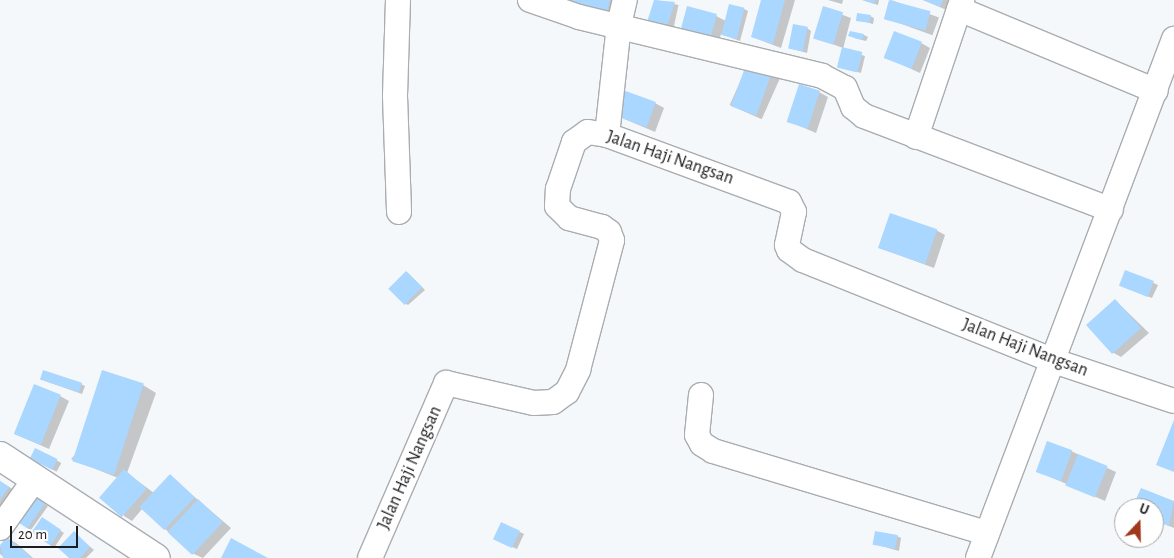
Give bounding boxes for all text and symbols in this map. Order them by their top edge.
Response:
street label: Jalan Haji Nangsan [604,126,736,190]
street label: Jalan Haji Nangsan [959,314,1091,382]
street label: Jalan Haji Nangsan [373,403,447,533]
north arrow [1114,498,1164,548]
text: U [1137,502,1151,518]
scale bar [12,516,80,548]
text: 20 m [18,527,47,542]

